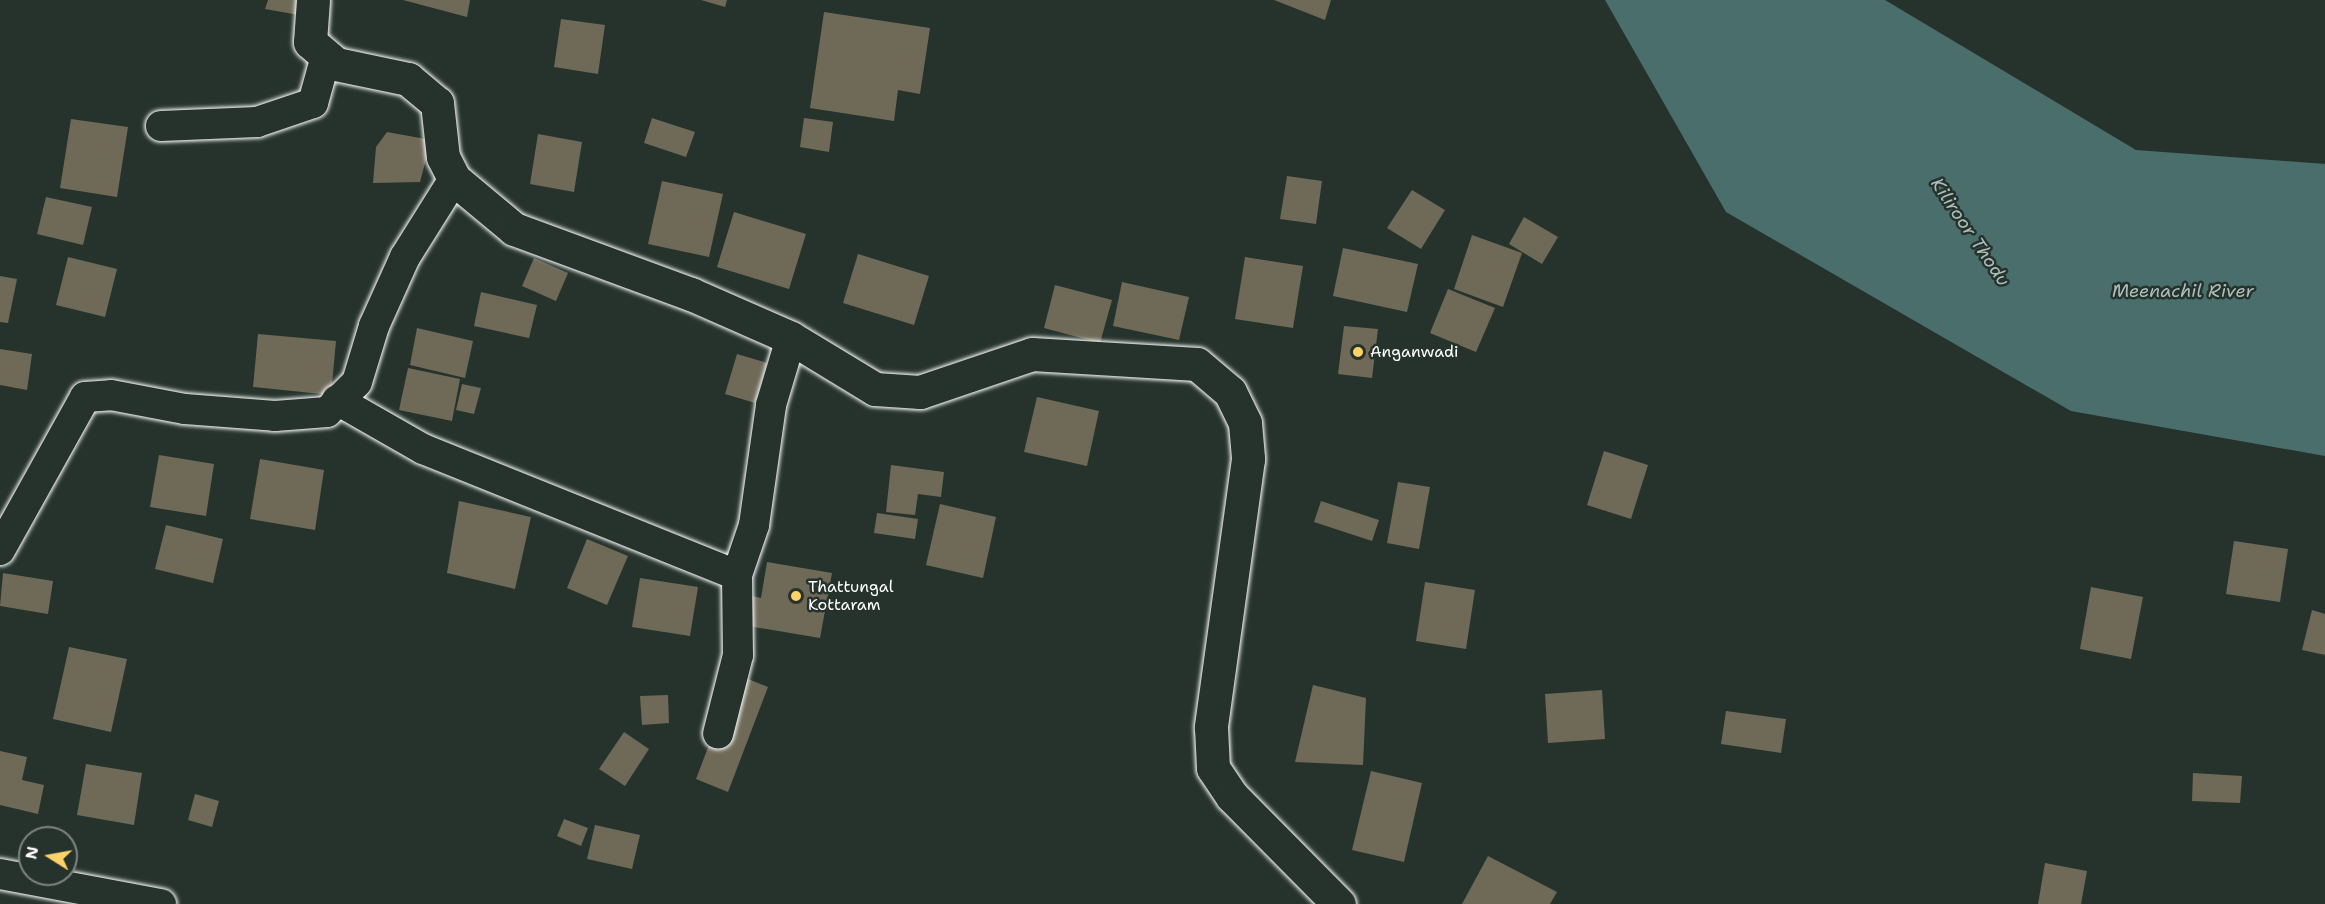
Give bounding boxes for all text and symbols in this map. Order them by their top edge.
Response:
water label: Kiliroor Thodu [1926,174,2014,290]
water label: Meenachil River [2112,280,2254,302]
place label: Anganwadi [1370,342,1459,362]
marker: Anganwadi [1351,345,1365,359]
place label: Thattungal Kottaram [808,577,893,615]
marker: Thattungal Kottaram [789,589,803,603]
north arrow [18,826,78,886]
text: N [20,845,43,861]

